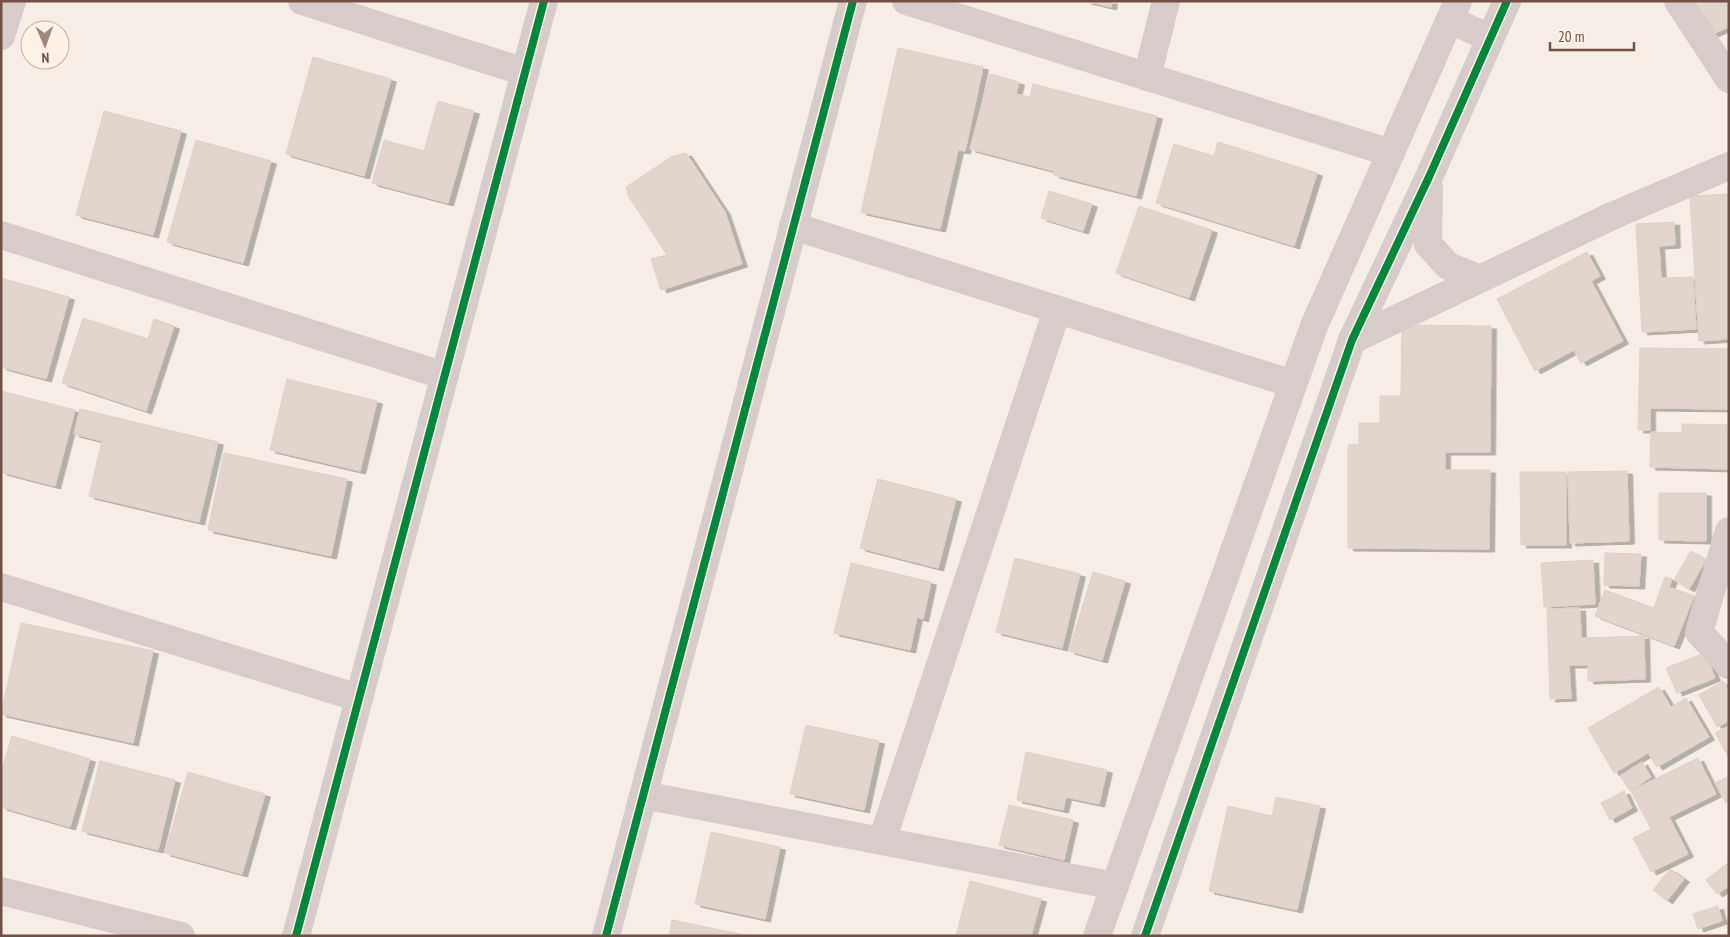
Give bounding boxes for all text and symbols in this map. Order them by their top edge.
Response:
north arrow [20,20,70,70]
scale bar [1550,20,1634,52]
text: 20 m [1558,27,1584,46]
text: N [41,49,50,67]

